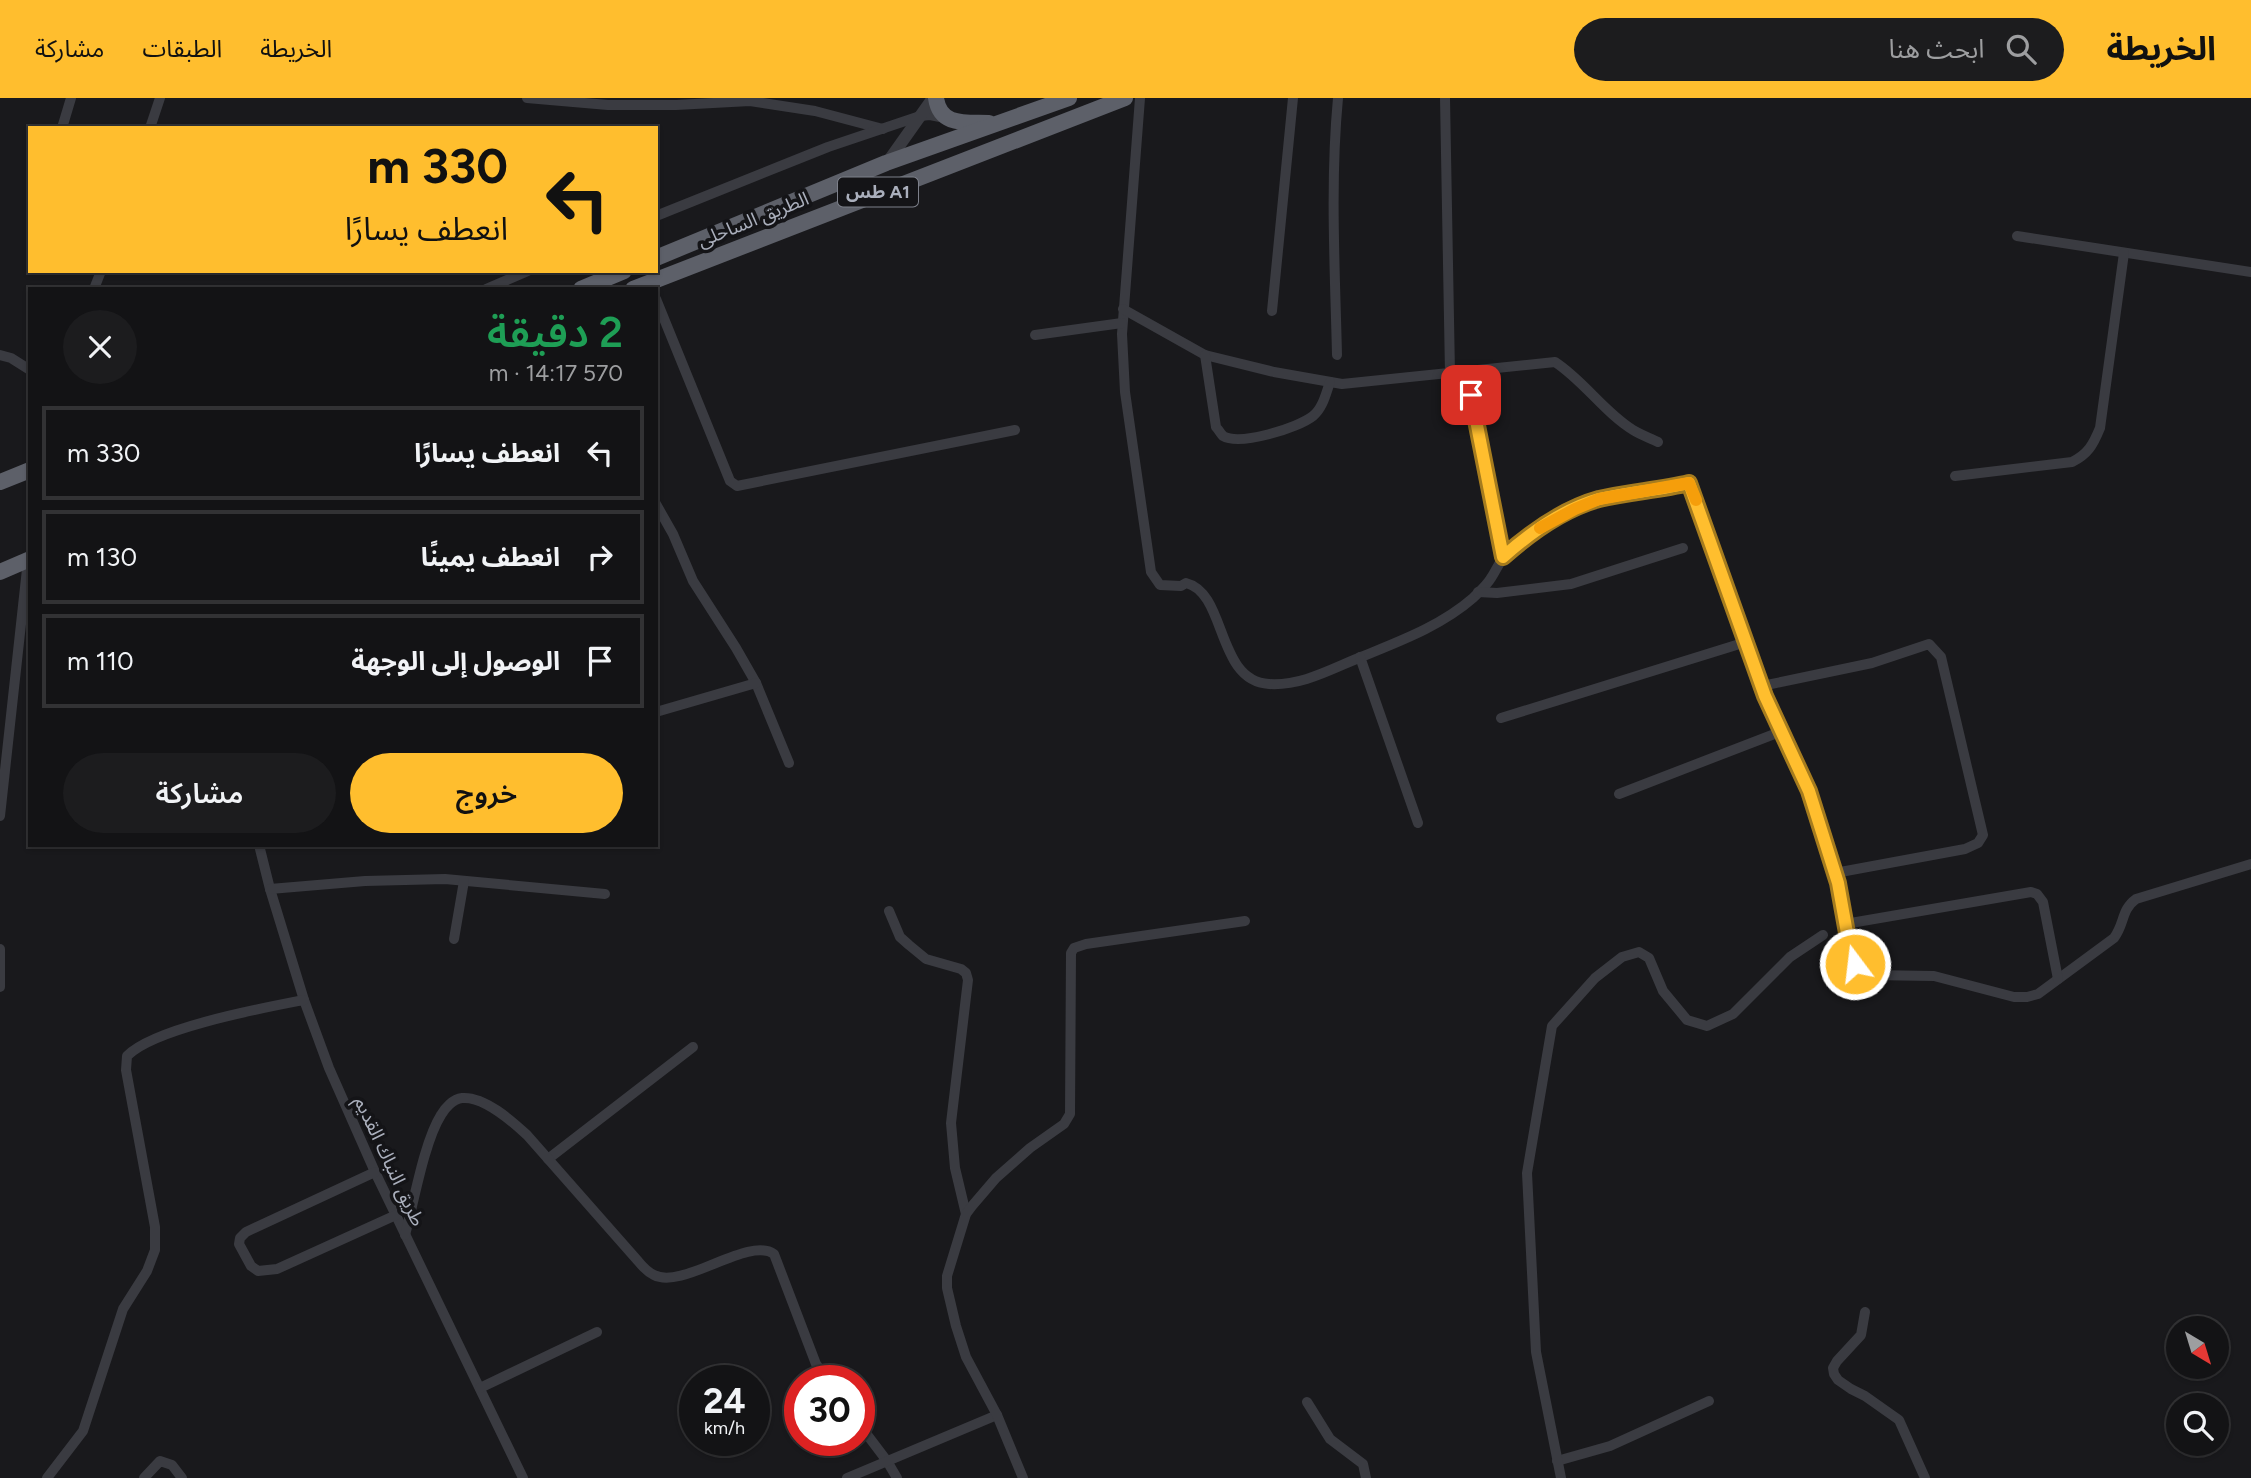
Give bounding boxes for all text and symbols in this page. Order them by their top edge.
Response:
search box [1574,18,2064,81]
text: الخريطة [2106,29,2216,68]
icon: search [2002,30,2040,68]
text: ابحث هنا [1888,33,1984,65]
text: مشاركة [35,34,104,63]
text: الطبقات [142,34,222,63]
text: الخريطة [260,34,332,63]
text: 330 m [367,136,508,195]
icon: left [532,154,623,245]
road number: طس A1 [838,178,918,206]
street label: الطريق الساحلى [694,187,812,252]
text: انعطف يسارًا [345,210,508,248]
text: 2 دقيقة [487,307,623,358]
button: close [63,310,137,384]
text: 570 m · 14:17 [489,359,623,387]
pin [1441,365,1501,425]
icon: arrive [1452,376,1490,414]
icon: left [581,434,619,472]
text: 330 m [67,437,141,469]
text: انعطف يسارًا [414,437,560,469]
icon: right [581,538,619,576]
text: 130 m [67,541,137,573]
text: انعطف يمينًا [421,541,560,573]
icon: arrive [581,642,619,680]
text: 110 m [67,645,134,677]
text: الوصول إلى الوجهة [351,645,560,677]
button: مشاركة [63,753,336,833]
button: خروج [350,753,623,833]
position arrow [1818,927,1892,1001]
street label: طريق النباك القديم [347,1093,430,1231]
north arrow [2166,1316,2230,1379]
map controls [2166,1316,2229,1456]
speed limit sign: 30 [784,1365,875,1456]
text: 24 [703,1380,746,1422]
button: search [2166,1393,2229,1456]
text: km/h [704,1417,745,1439]

